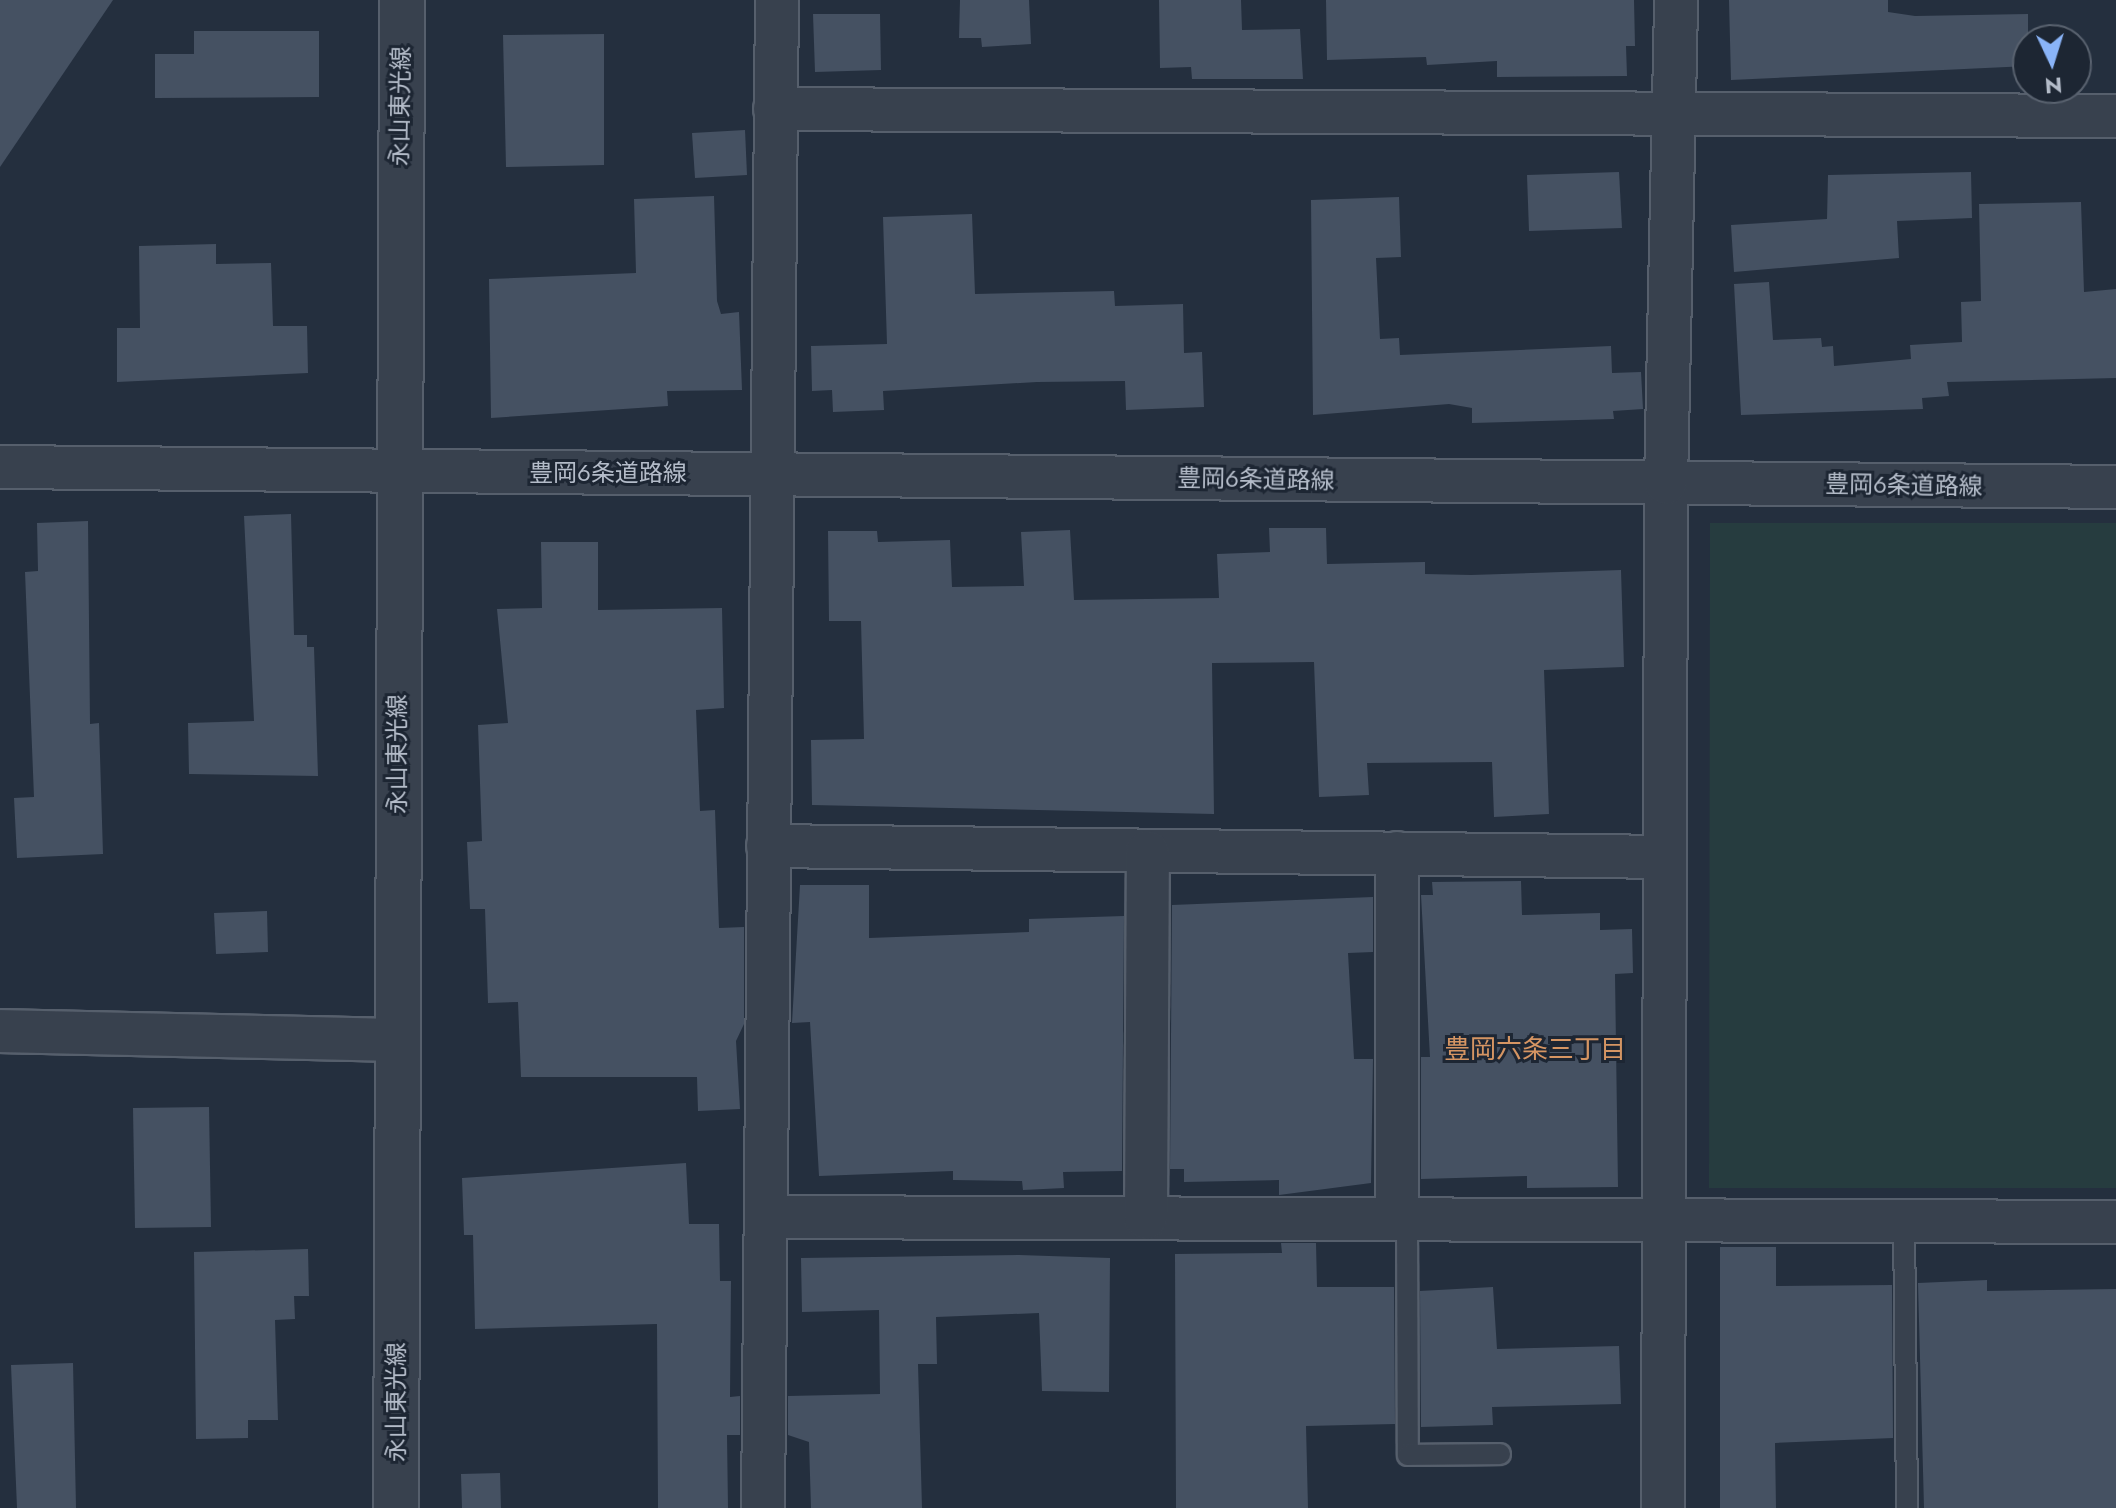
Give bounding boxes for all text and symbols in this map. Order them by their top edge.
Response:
north arrow [2012,24,2092,104]
street label: 永山東光線 [385,46,415,166]
text: N [2044,69,2063,103]
street label: 豊岡6条道路線 [529,459,687,487]
street label: 豊岡6条道路線 [1177,463,1335,495]
street label: 豊岡6条道路線 [1825,469,1983,501]
street label: 永山東光線 [383,694,411,814]
district label: 豊岡六条三丁目 [1444,1034,1626,1066]
street label: 永山東光線 [382,1342,410,1462]

